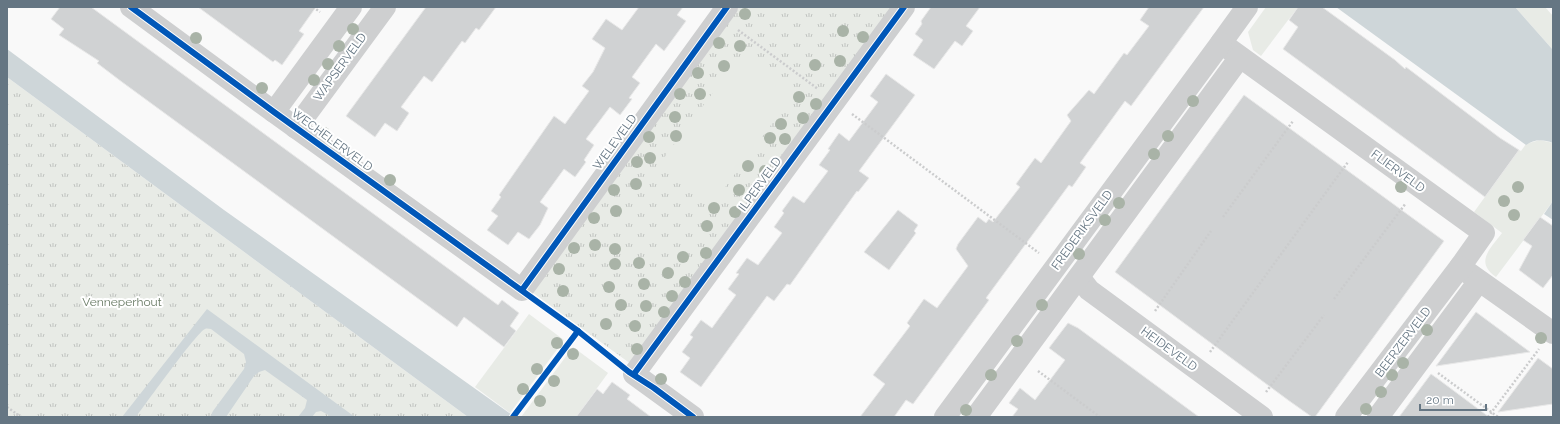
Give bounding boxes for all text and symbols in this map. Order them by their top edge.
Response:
street label: WAPSERVELD [311,30,370,104]
street label: WECHELERVELD [289,106,376,174]
street label: WELEVELD [590,111,640,172]
street label: FLIERVELD [1368,147,1428,195]
street label: ILPERVELD [736,154,785,214]
street label: FREDERIKSVELD [1048,187,1116,272]
park label: Venneperhout [82,295,162,309]
street label: BEERZERVELD [1372,304,1434,380]
street label: HEIDEVELD [1138,324,1200,374]
scale bar [1420,386,1486,412]
text: 20 m [1426,393,1454,407]

